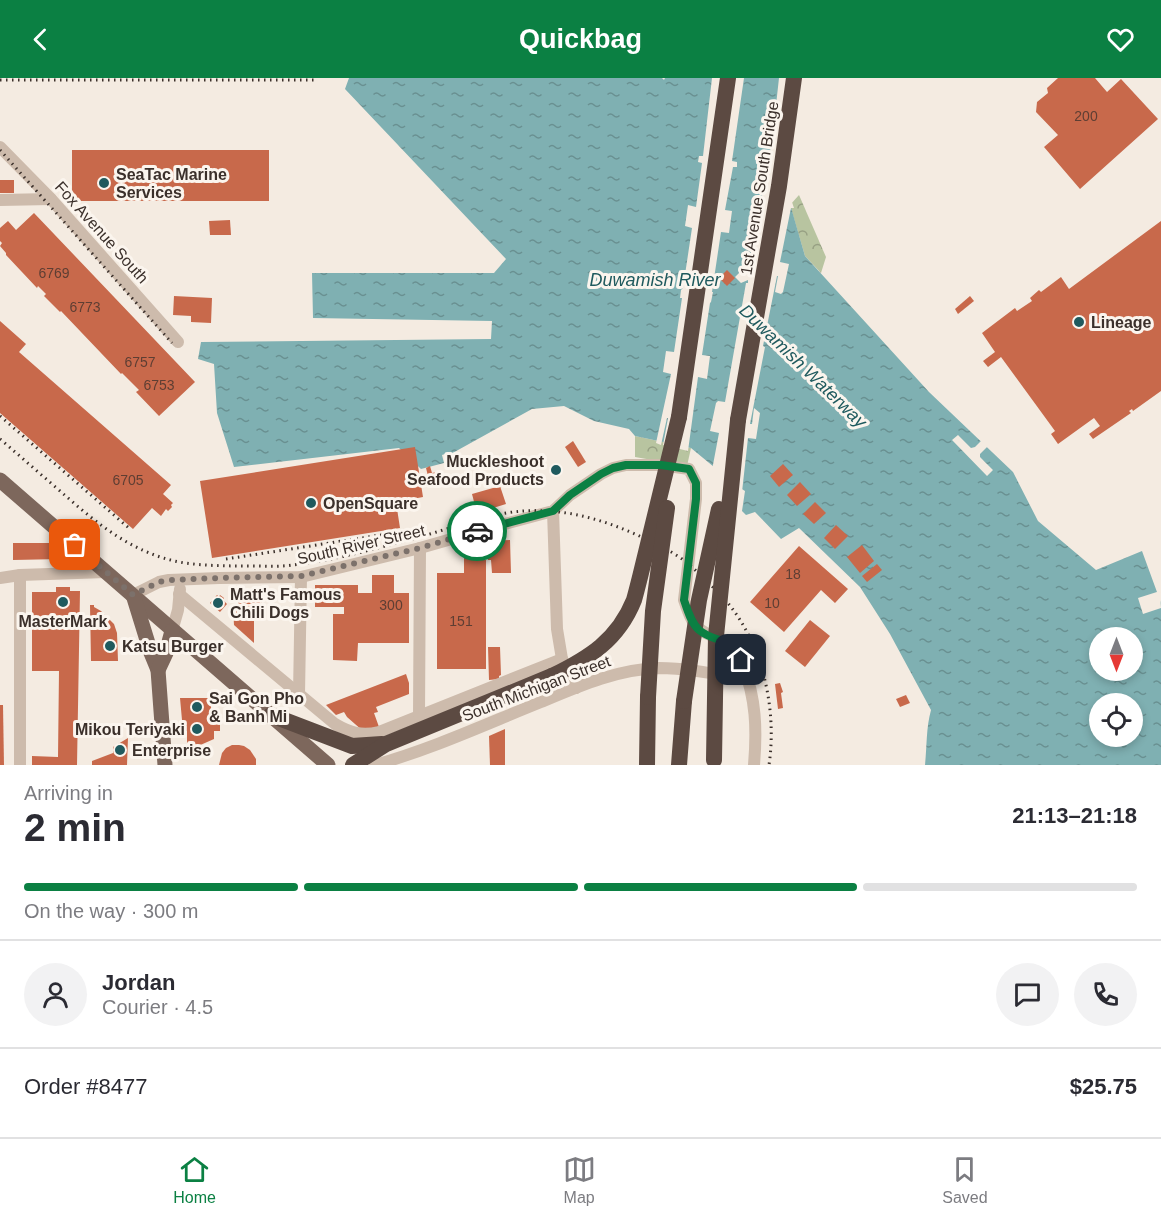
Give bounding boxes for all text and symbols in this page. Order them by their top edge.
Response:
icon: back [24,23,57,56]
icon: heart [1104,23,1137,56]
text: Quickbag [519,24,642,54]
street label: 1st Avenue South Bridge [737,100,782,276]
house number: 200 [1074,108,1098,124]
place label: SeaTac Marine Services [116,166,227,201]
marker: SeaTac Marine Services [97,176,111,190]
street label: Fox Avenue South [52,178,152,287]
house number: 6769 [38,265,70,281]
water label: Duwamish River [589,270,722,290]
house number: 6773 [69,299,101,315]
water label: Duwamish Waterway [735,300,871,432]
place label: Lineage [1091,314,1152,331]
marker: Lineage [1072,315,1086,329]
house number: 6757 [124,354,156,370]
house number: 6753 [143,377,175,393]
place label: Muckleshoot Seafood Products [407,453,545,488]
marker: Muckleshoot Seafood Products [549,463,563,477]
house number: 6705 [112,472,144,488]
place label: OpenSquare [323,495,418,512]
marker: OpenSquare [304,496,318,510]
courier [447,501,507,561]
icon: car [461,515,494,548]
pin [49,519,100,570]
street label: South River Street [296,521,427,567]
icon: bag [58,528,91,561]
house number: 18 [785,566,801,582]
place label: Matt's Famous Chili Dogs [230,586,341,621]
marker: MasterMark [56,595,70,609]
house number: 10 [764,595,780,611]
marker: Matt's Famous Chili Dogs [211,596,225,610]
house number: 300 [379,597,403,613]
place label: MasterMark [19,613,108,630]
house number: 151 [449,613,473,629]
north arrow [1089,627,1143,681]
map controls [1089,627,1143,747]
pin [715,634,766,685]
place label: Katsu Burger [122,638,223,655]
marker: Katsu Burger [103,639,117,653]
icon: home [724,643,757,676]
street label: South Michigan Street [460,652,613,725]
place label: Sai Gon Pho & Banh Mi [209,690,304,725]
button: locate [1089,693,1143,747]
marker: Sai Gon Pho & Banh Mi [190,700,204,714]
place label: Mikou Teriyaki [75,721,185,738]
marker: Mikou Teriyaki [190,722,204,736]
place label: Enterprise [132,742,211,759]
marker: Enterprise [113,743,127,757]
text: Arriving in [24,782,113,804]
text: 21:13–21:18 [1012,803,1137,828]
text: 2 min [24,806,126,849]
text: On the way · 300 m [24,900,199,922]
button: person [24,963,87,1026]
button: chat [996,963,1059,1026]
button: phone [1074,963,1137,1026]
text: Jordan [102,970,175,995]
text: Courier · 4.5 [102,996,213,1018]
text: Order #8477 [24,1074,148,1099]
text: $25.75 [1070,1074,1137,1099]
tab: Home [173,1153,216,1207]
tab: Map [563,1153,596,1207]
tab: Saved [942,1153,988,1207]

